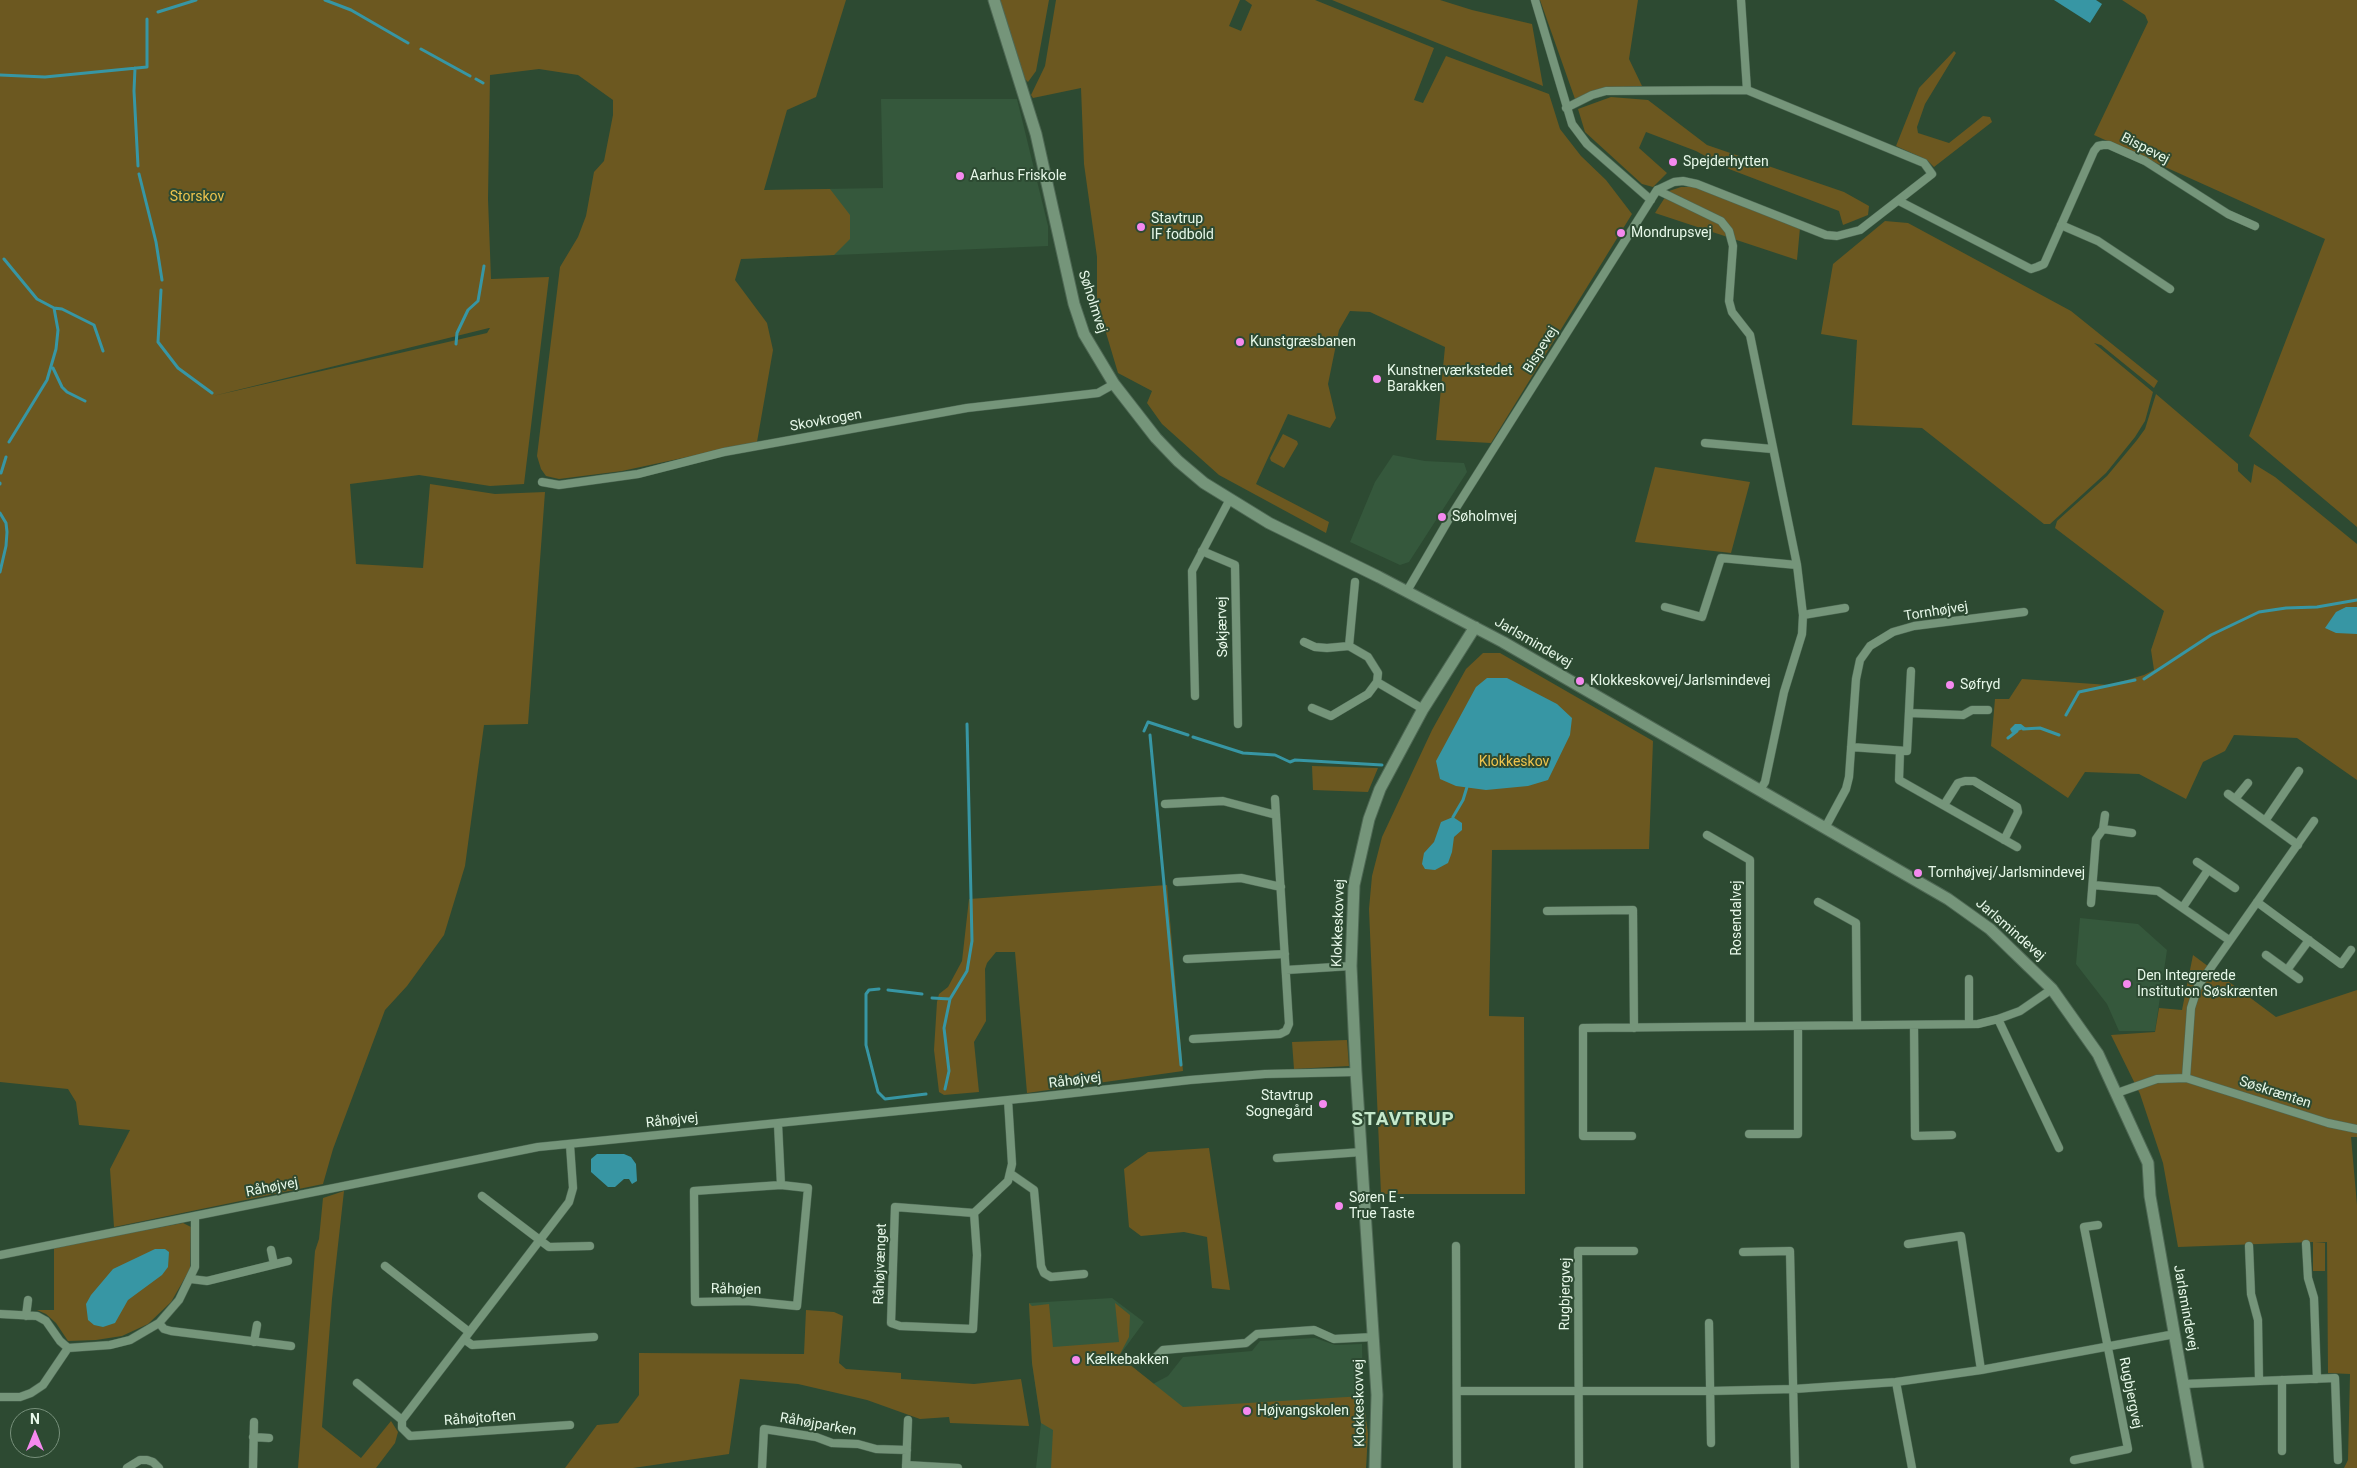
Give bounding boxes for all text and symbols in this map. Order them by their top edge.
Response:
street label: Bispevej [2118,130,2172,168]
place label: Spejderhytten [1683,154,1769,170]
marker: Spejderhytten [1667,156,1679,168]
place label: Aarhus Friskole [970,168,1066,184]
marker: Aarhus Friskole [954,170,966,182]
park label: Storskov [170,189,224,205]
place label: Stavtrup IF fodbold [1151,211,1214,243]
marker: Stavtrup IF fodbold [1135,221,1147,233]
place label: Mondrupsvej [1631,225,1712,241]
marker: Mondrupsvej [1615,227,1627,239]
street label: Søholmvej [1074,268,1110,336]
street label: Bispevej [1520,323,1562,377]
place label: Kunstgræsbanen [1250,334,1356,350]
marker: Kunstgræsbanen [1234,336,1246,348]
place label: Kunstnerværkstedet Barakken [1387,363,1512,396]
marker: Kunstnerværkstedet Barakken [1371,373,1383,385]
street label: Skovkrogen [789,406,863,436]
place label: Søholmvej [1452,509,1517,525]
marker: Søholmvej [1436,511,1448,523]
street label: Søkjærvej [1214,596,1232,658]
street label: Tornhøjvej [1903,599,1969,625]
street label: Jarlsmindevej [1491,614,1575,672]
place label: Klokkeskovvej/Jarlsmindevej [1590,673,1771,689]
marker: Klokkeskovvej/Jarlsmindevej [1574,675,1586,687]
place label: Søfryd [1960,677,2000,693]
marker: Søfryd [1944,679,1956,691]
park label: Klokkeskov [1479,754,1549,770]
place label: Tornhøjvej/Jarlsmindevej [1928,865,2085,881]
marker: Tornhøjvej/Jarlsmindevej [1912,867,1924,879]
street label: Klokkeskovvej [1329,879,1349,967]
street label: Rosendalvej [1729,880,1745,956]
street label: Jarlsmindevej [1972,895,2048,965]
place label: Den Integrerede Institution Søskrænten [2137,968,2278,1000]
marker: Den Integrerede Institution Søskrænten [2121,978,2133,990]
street label: Råhøjvej [1048,1069,1102,1093]
street label: Søskrænten [2237,1073,2313,1113]
place label: Stavtrup Sognegård [1246,1088,1313,1120]
marker: Stavtrup Sognegård [1317,1098,1329,1110]
district label: STAVTRUP [1350,1109,1456,1131]
street label: Råhøjvej [645,1110,699,1132]
street label: Råhøjvej [245,1175,299,1201]
place label: Søren E - True Taste [1349,1190,1415,1222]
marker: Søren E - True Taste [1333,1200,1345,1212]
street label: Råhøjvænget [871,1223,891,1305]
street label: Rugbjergvej [1557,1257,1575,1331]
street label: Jarlsmindevej [2169,1264,2201,1352]
street label: Råhøjen [711,1281,761,1299]
place label: Kælkebakken [1086,1352,1169,1368]
marker: Kælkebakken [1070,1354,1082,1366]
street label: Rugbjergvej [2115,1356,2145,1430]
street label: Klokkeskovvej [1351,1359,1369,1447]
place label: Højvangskolen [1257,1403,1349,1419]
marker: Højvangskolen [1241,1405,1253,1417]
north arrow [10,1408,60,1458]
street label: Råhøjtoften [443,1408,517,1430]
street label: Råhøjparken [778,1410,858,1440]
text: N [30,1411,40,1427]

